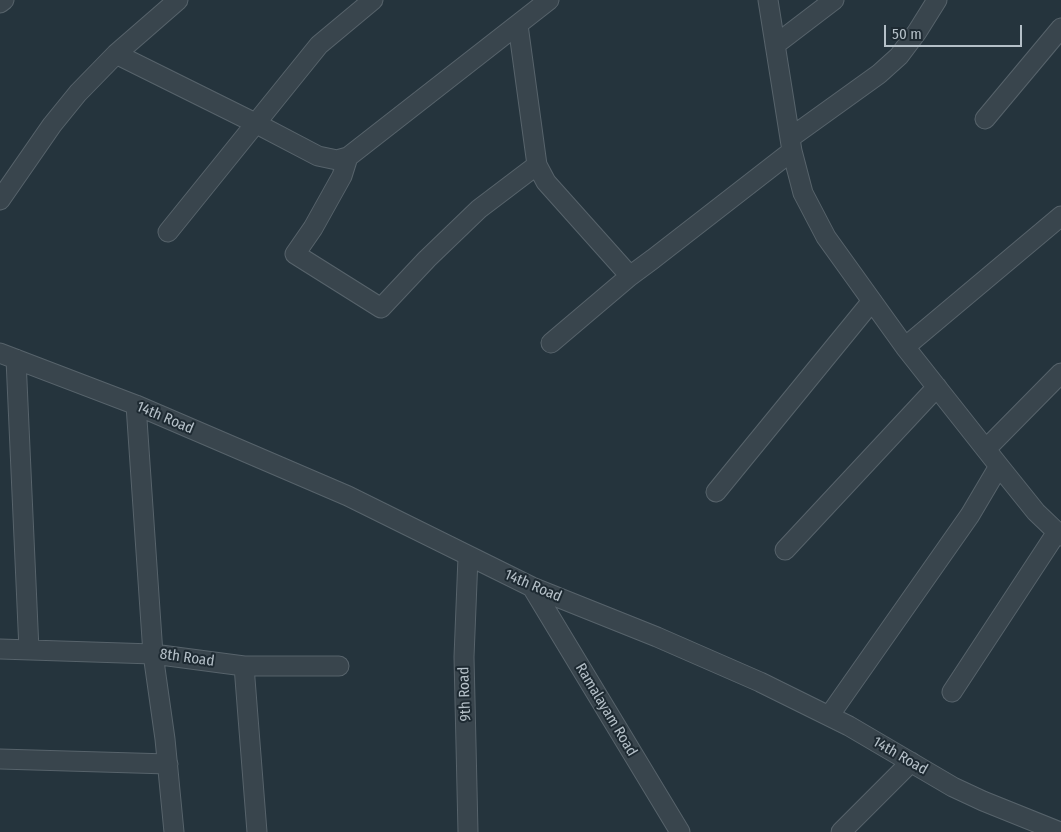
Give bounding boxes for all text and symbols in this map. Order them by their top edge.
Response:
scale bar [886,15,1024,47]
text: 50 m [892,25,922,43]
street label: 14th Road [134,398,196,438]
street label: 14th Road [502,566,564,606]
street label: 8th Road [159,645,215,671]
street label: Ramalayam Road [571,660,641,760]
street label: 9th Road [455,666,475,722]
street label: 14th Road [869,733,931,779]

